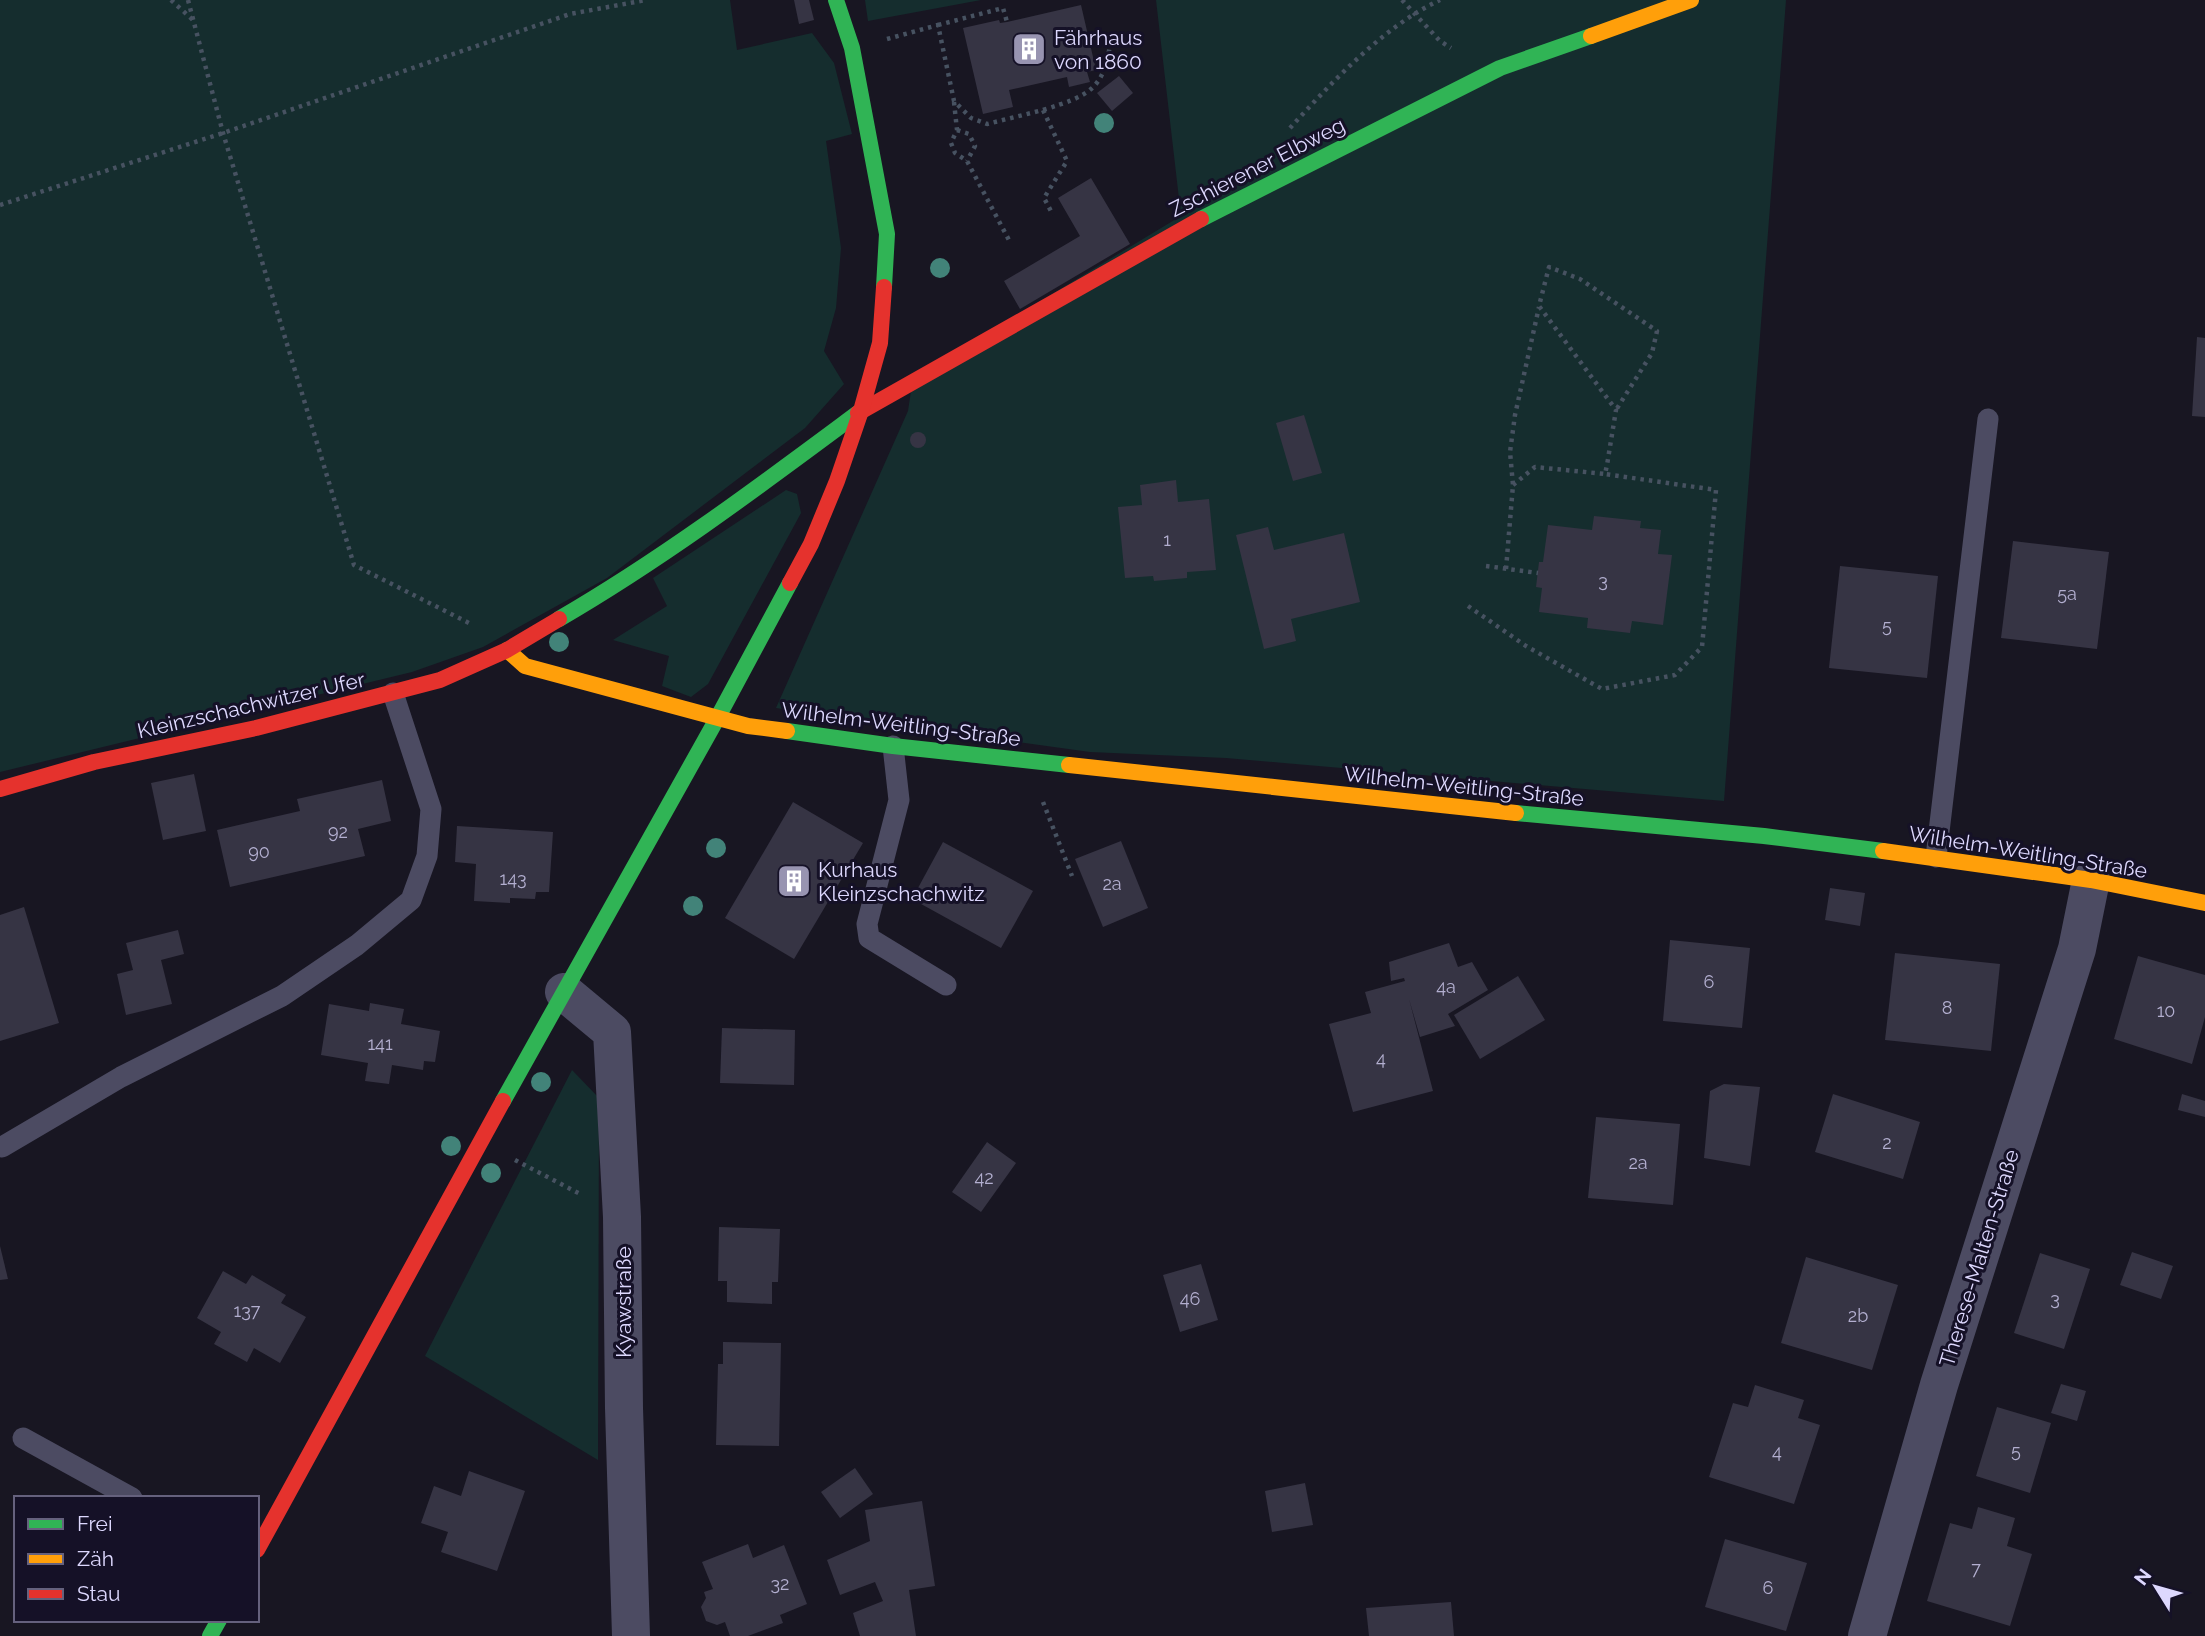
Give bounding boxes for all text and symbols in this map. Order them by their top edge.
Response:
place label: Fährhaus von 1860 [1054,25,1142,74]
building icon: Fährhaus von 1860 [1010,30,1048,68]
street label: Zschierener Elbweg [1165,112,1349,222]
house number: 1 [1163,529,1171,550]
house number: 3 [1598,570,1608,591]
house number: 5a [2057,583,2077,604]
house number: 5 [1882,615,1892,636]
street label: Kleinzschachwitzer Ufer [135,666,368,743]
street label: Wilhelm-Weitling-Straße [780,697,1022,751]
street label: Wilhelm-Weitling-Straße [1343,761,1585,811]
house number: 92 [328,821,348,842]
street label: Wilhelm-Weitling-Straße [1907,821,2149,883]
house number: 90 [248,841,270,862]
place label: Kurhaus Kleinzschachwitz [818,857,985,906]
building icon: Kurhaus Kleinzschachwitz [775,862,813,900]
house number: 143 [499,868,527,889]
house number: 2a [1102,873,1122,894]
house number: 6 [1704,971,1715,992]
house number: 4a [1436,976,1456,997]
house number: 8 [1942,997,1952,1018]
house number: 10 [2157,1000,2175,1021]
house number: 141 [367,1033,393,1054]
house number: 4 [1376,1048,1386,1069]
house number: 2 [1882,1132,1892,1153]
street label: Therese-Malten-Straße [1934,1146,2024,1370]
house number: 2a [1628,1152,1648,1173]
house number: 42 [974,1167,994,1188]
street label: Kyawstraße [611,1246,636,1358]
house number: 46 [1180,1288,1200,1309]
house number: 3 [2050,1288,2060,1309]
house number: 137 [234,1300,261,1321]
house number: 2b [1848,1305,1868,1326]
house number: 5 [2011,1440,2021,1461]
house number: 4 [1772,1441,1782,1462]
legend [14,1496,259,1622]
text: Frei [77,1511,113,1536]
text: Zäh [77,1546,114,1571]
north arrow [2121,1552,2191,1622]
house number: 7 [1971,1558,1981,1579]
text: N [2129,1564,2156,1589]
house number: 32 [771,1573,790,1594]
house number: 6 [1763,1577,1774,1598]
text: Stau [77,1581,121,1606]

